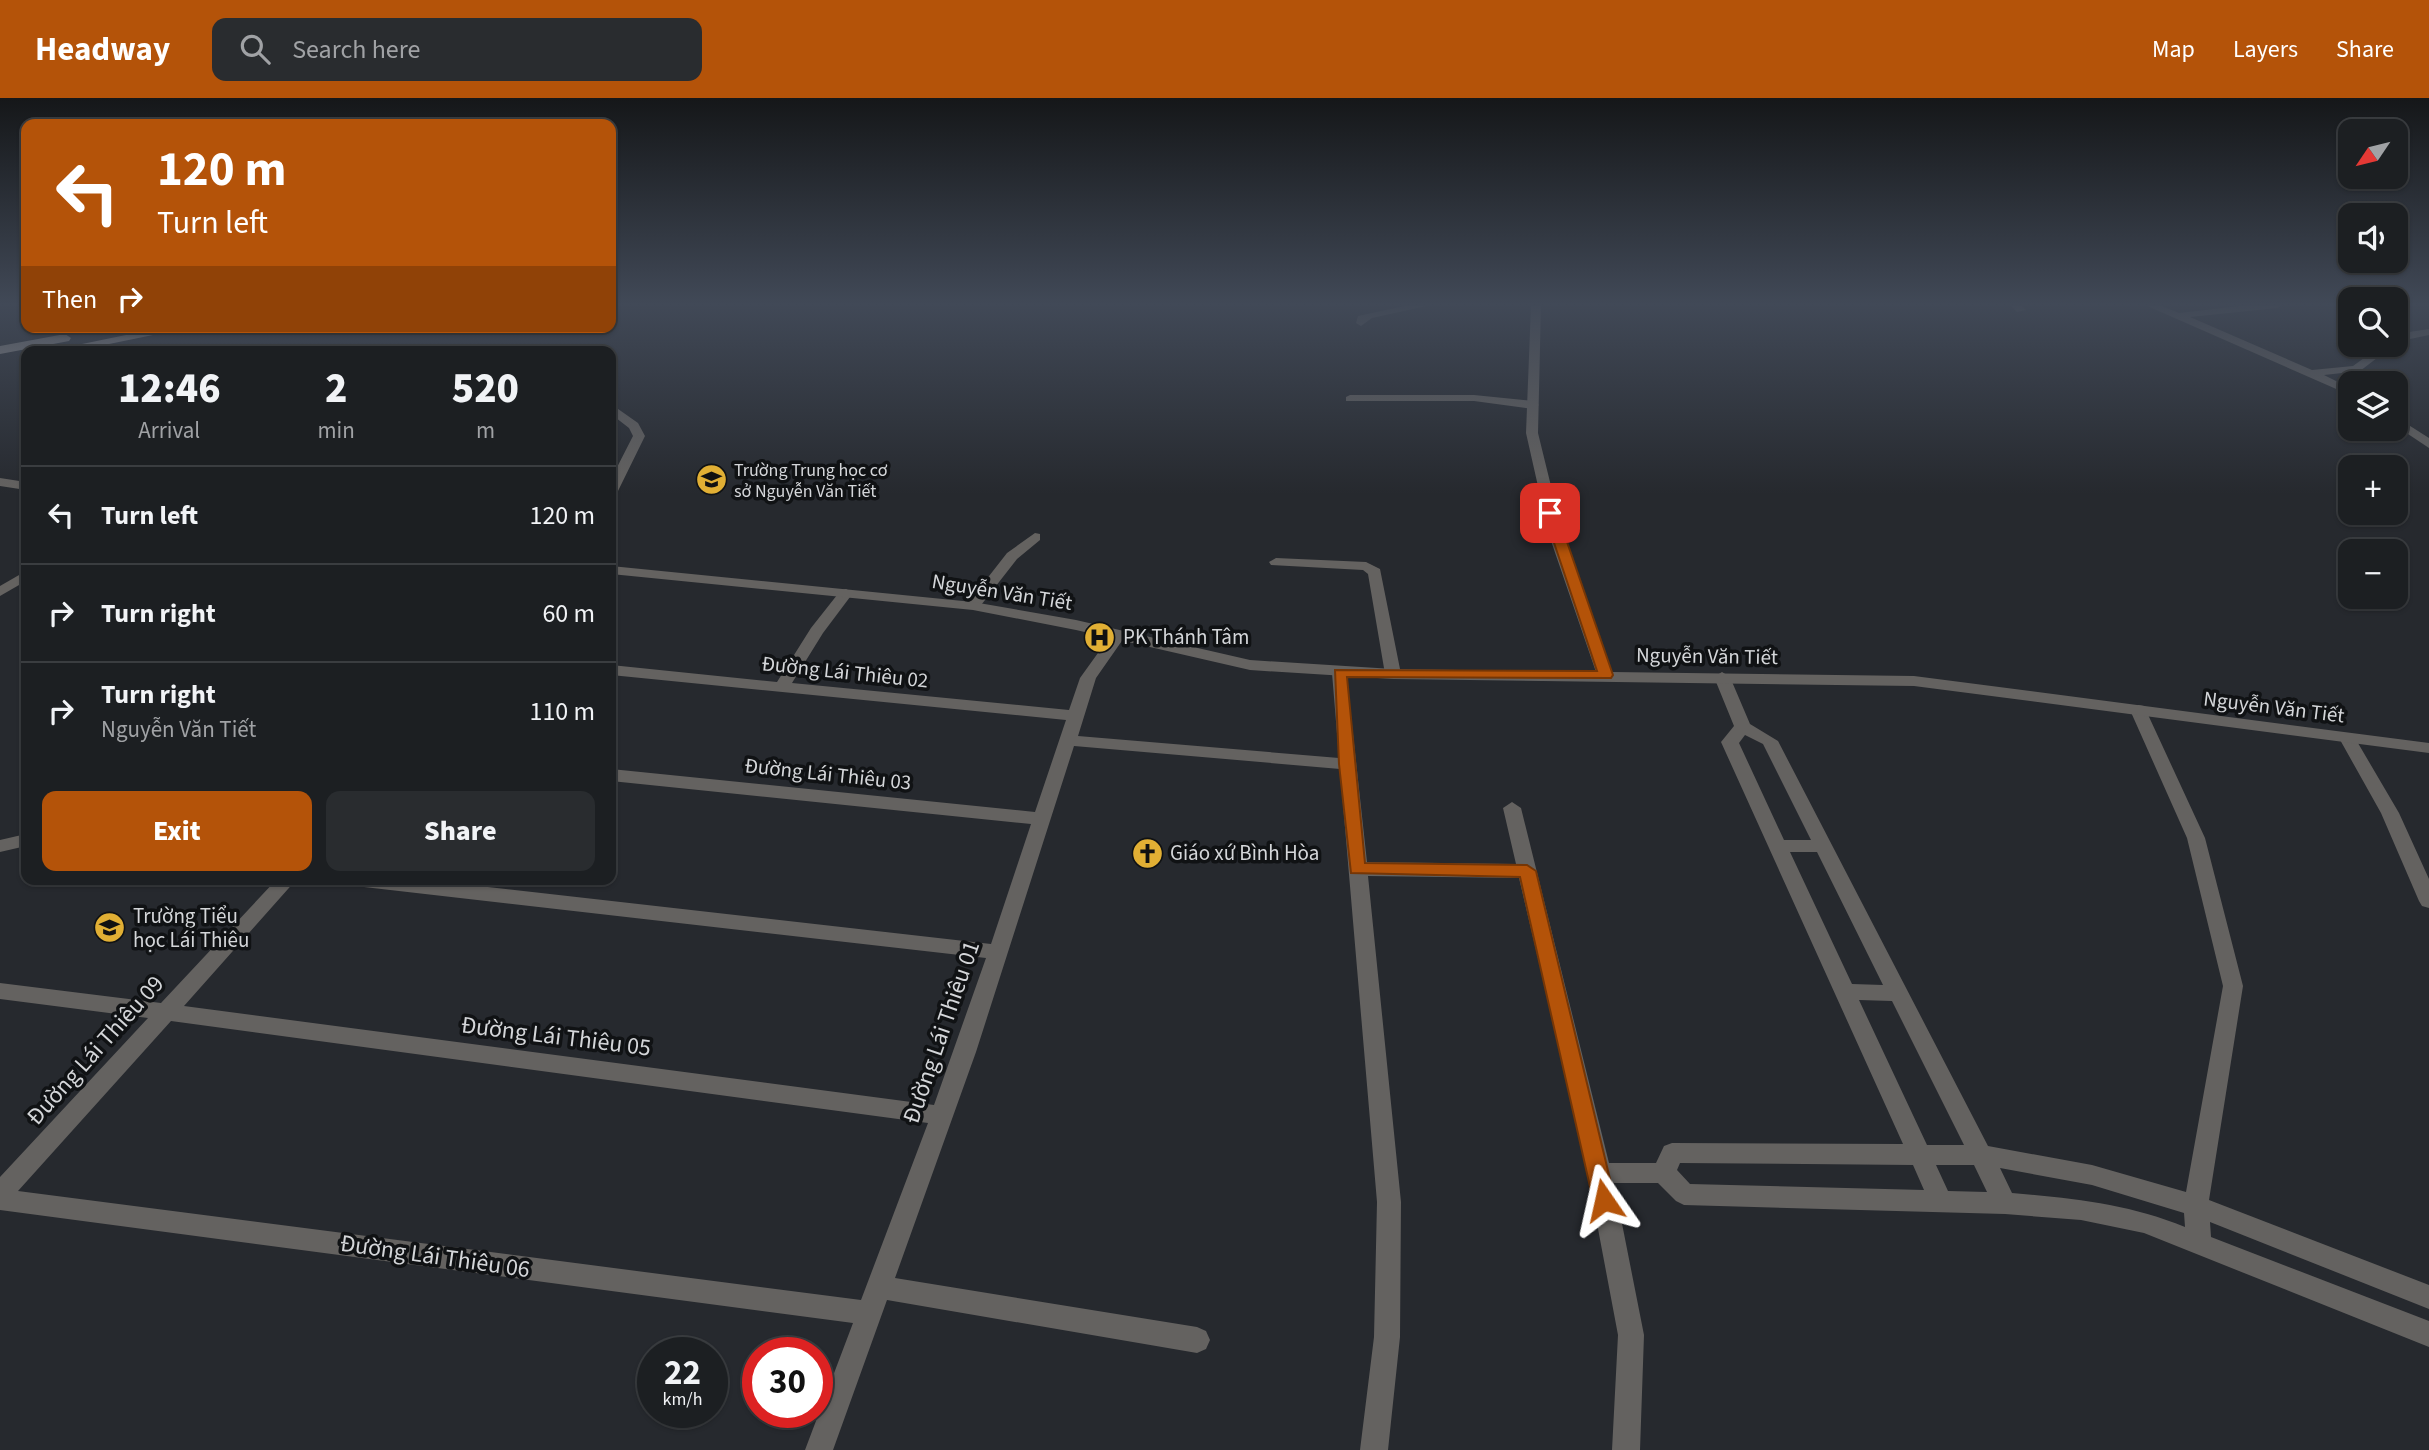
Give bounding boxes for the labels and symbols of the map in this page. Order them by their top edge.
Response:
north arrow [2338,119,2408,189]
place label: Trường Trung học cơ sở Nguyễn Văn Tiết [734,458,888,504]
school or university icon: Trường Trung học cơ sở Nguyễn Văn Tiết [694,463,728,497]
pin [1520,483,1580,543]
street label: Nguyễn Văn Tiết [930,566,1074,618]
hospital icon: PK Thánh Tâm [1083,620,1117,654]
place label: PK Thánh Tâm [1123,622,1249,652]
street label: Nguyễn Văn Tiết [1636,640,1778,672]
street label: Đường Lái Thiêu 02 [760,648,930,696]
street label: Nguyễn Văn Tiết [2202,683,2346,731]
street label: Đường Lái Thiêu 03 [743,750,913,798]
church icon: Giáo xứ Bình Hòa [1130,836,1164,870]
place label: Giáo xứ Bình Hòa [1170,838,1319,868]
place label: Trường Tiểu học Lái Thiêu [133,901,249,955]
school or university icon: Trường Tiểu học Lái Thiêu [93,911,127,945]
street label: Đường Lái Thiêu 01 [894,936,989,1128]
street label: Đường Lái Thiêu 09 [18,968,172,1133]
street label: Đường Lái Thiêu 05 [459,1007,653,1066]
position arrow [1567,1163,1641,1237]
street label: Đường Lái Thiêu 06 [338,1226,532,1287]
speed limit sign: 30 [742,1337,833,1428]

